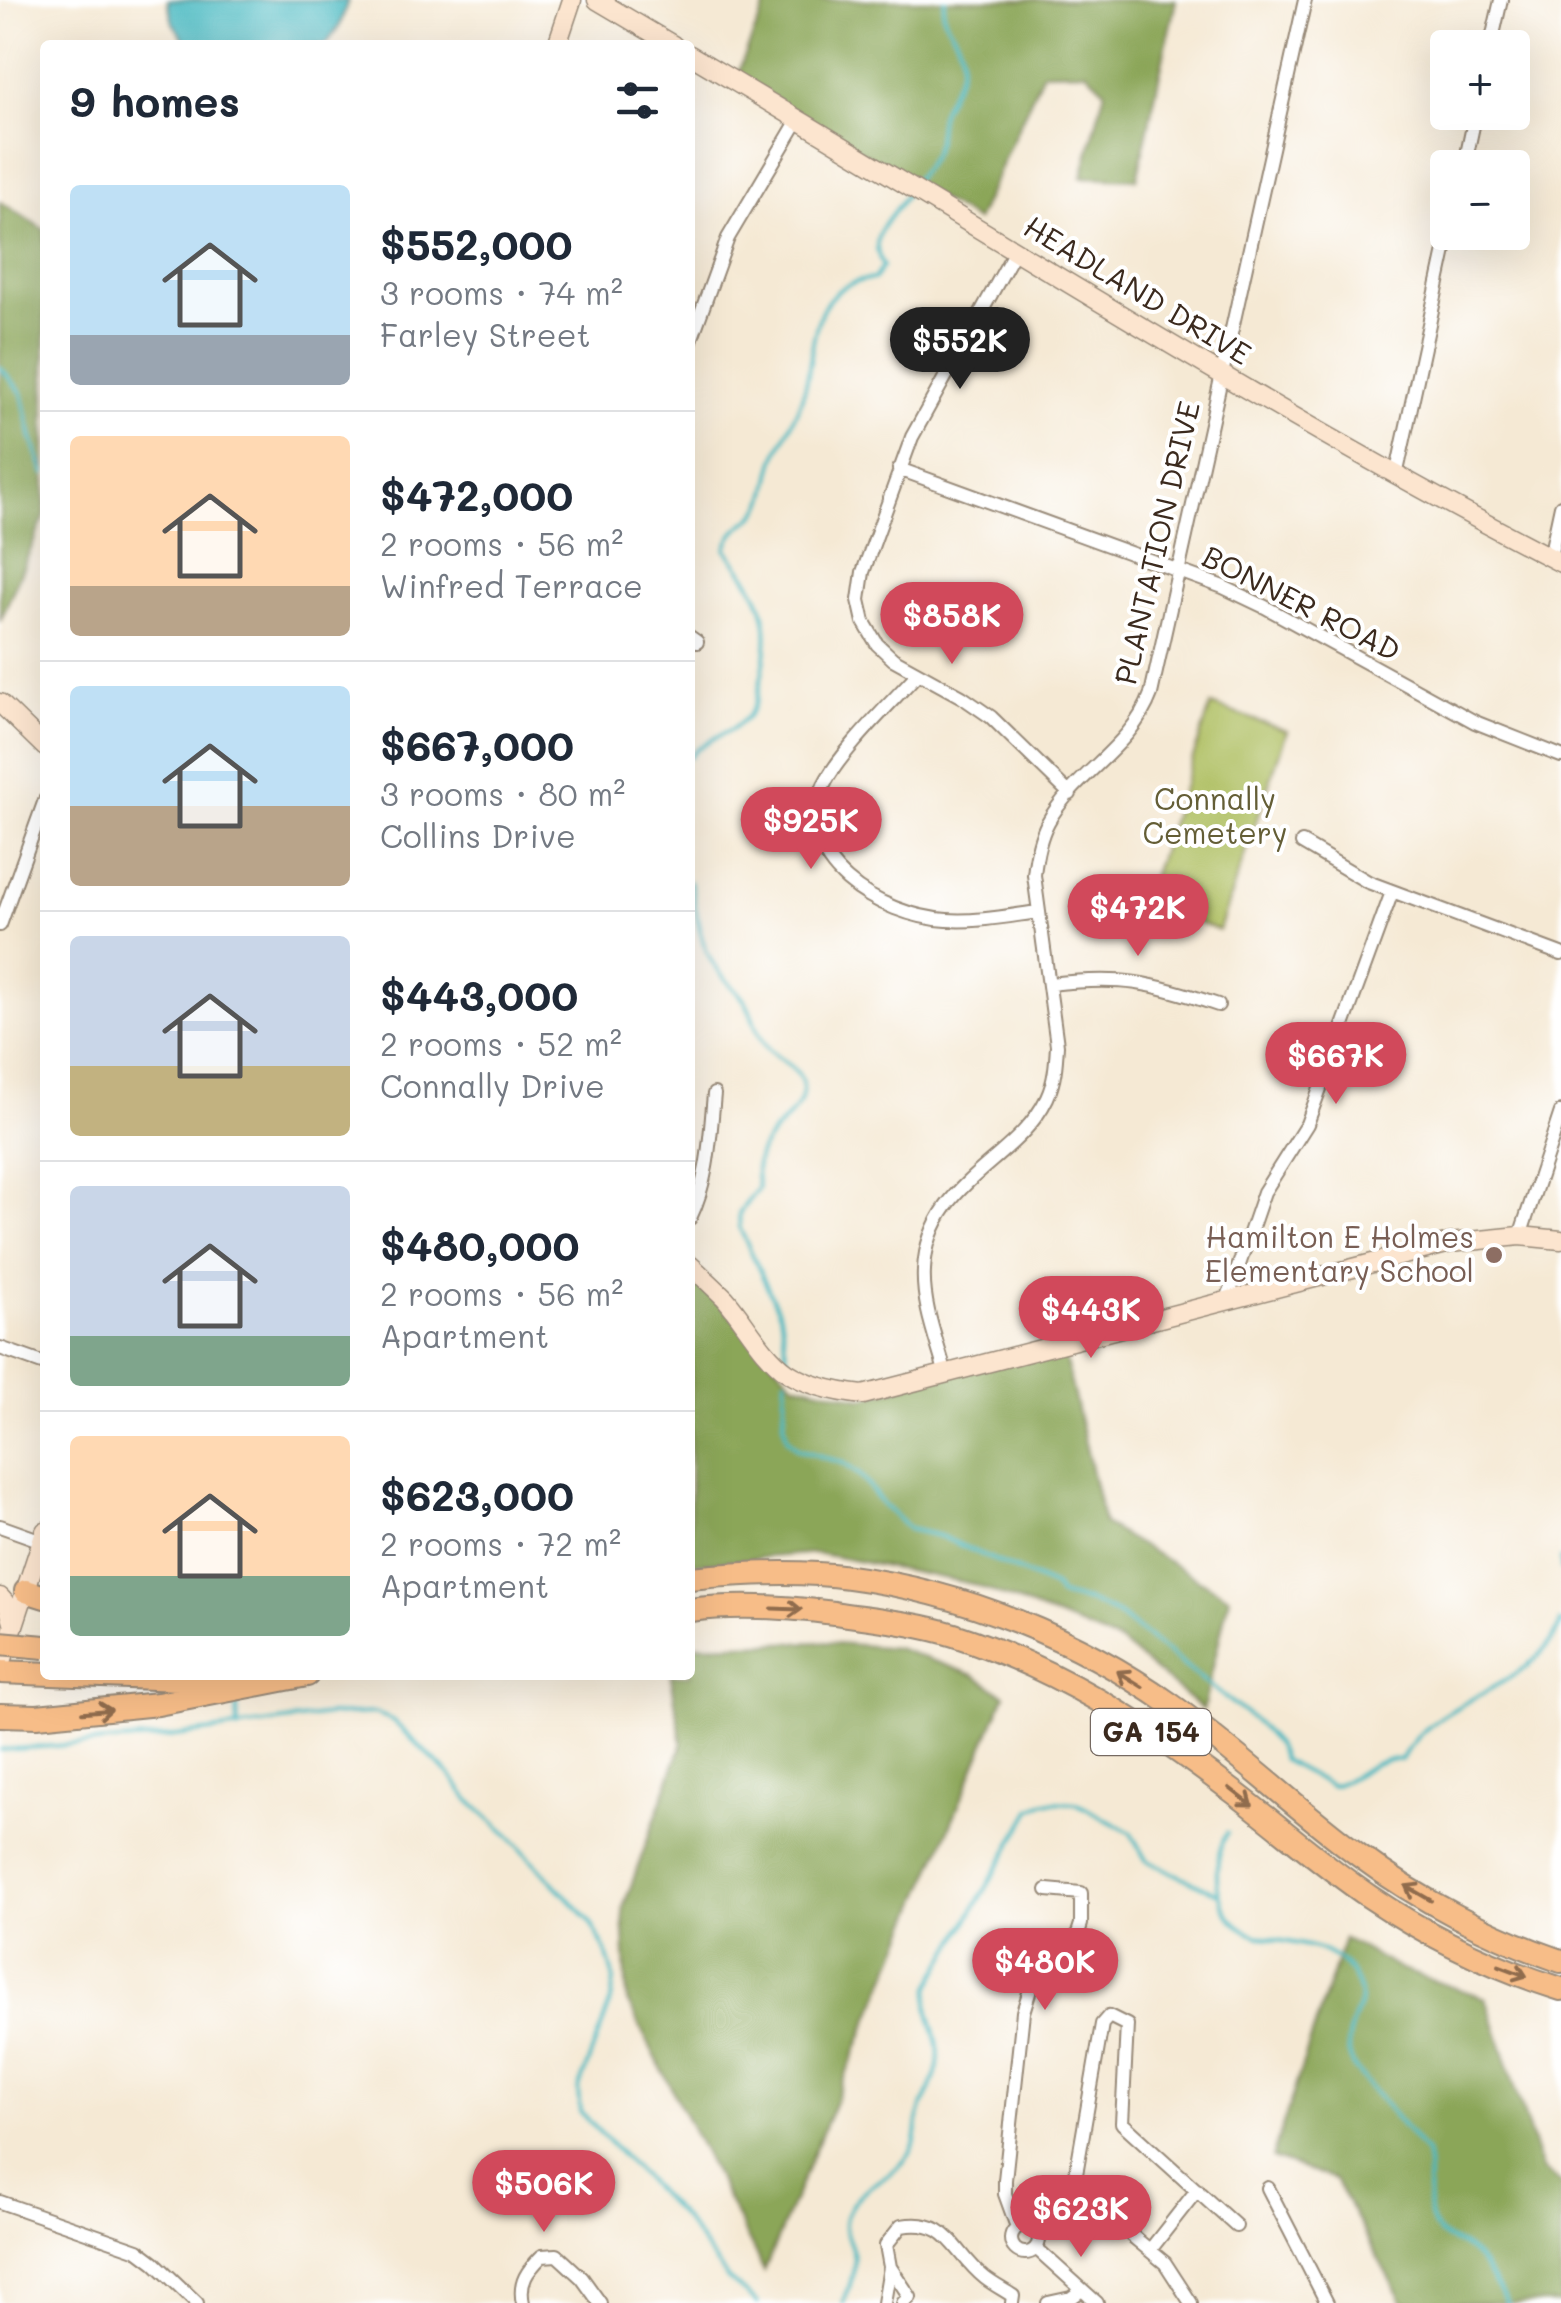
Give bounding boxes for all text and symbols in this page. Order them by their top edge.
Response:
map controls [1430,30,1530,250]
button: + [1430,30,1530,130]
text: 9 homes [70,73,240,128]
icon: filters [610,73,665,128]
button: − [1430,150,1530,250]
street label: HEADLAND DRIVE [1017,206,1259,373]
text: $552,000 [380,216,572,271]
icon: home [150,225,270,345]
text: 3 rooms · 74 m² [380,271,623,313]
pin: $552K [890,307,1030,392]
text: Farley Street [380,313,591,355]
text: $552K [912,318,1008,360]
street label: PLANTATION DRIVE [1104,397,1208,688]
text: $472,000 [380,467,573,522]
icon: home [150,476,270,596]
text: 2 rooms · 56 m² [380,522,623,564]
street label: BONNER ROAD [1196,535,1408,669]
text: Winfred Terrace [380,564,643,606]
pin: $858K [882,582,1022,667]
text: $858K [902,593,1002,635]
text: $667,000 [380,717,574,772]
icon: home [150,726,270,846]
text: 3 rooms · 80 m² [380,772,625,814]
park label: Connally Cemetery [1143,778,1287,852]
pin: $925K [741,787,881,872]
text: $925K [763,798,859,840]
text: Collins Drive [380,814,576,856]
pin: $472K [1068,874,1208,959]
text: $472K [1090,885,1186,927]
text: $443,000 [380,967,578,1022]
icon: home [150,976,270,1096]
text: 2 rooms · 52 m² [380,1022,622,1064]
pin: $667K [1266,1022,1406,1107]
text: $667K [1287,1033,1385,1075]
text: Connally Drive [380,1064,605,1106]
place label: Hamilton E Holmes Elementary School [1205,1216,1474,1290]
text: $480,000 [380,1217,580,1272]
icon: home [150,1226,270,1346]
marker: Hamilton E Holmes Elementary School [1483,1244,1505,1266]
text: 2 rooms · 56 m² [380,1272,623,1314]
pin: $443K [1021,1276,1161,1361]
text: $443K [1041,1287,1141,1329]
text: Apartment [380,1314,549,1356]
text: $623,000 [380,1467,574,1522]
icon: home [150,1476,270,1596]
text: 2 rooms · 72 m² [380,1522,621,1564]
text: Apartment [380,1564,549,1606]
one-way arrow [771,1599,803,1618]
one-way arrow [1116,1668,1145,1689]
one-way arrow [81,1702,113,1721]
road number: GA 154 [1091,1709,1211,1755]
one-way arrow [1227,1786,1253,1808]
one-way arrow [1404,1883,1433,1903]
pin: $480K [975,1928,1115,2013]
text: $480K [994,1939,1096,1981]
one-way arrow [1497,1963,1528,1981]
pin: $506K [474,2150,614,2235]
text: $506K [494,2161,594,2203]
pin: $623K [1011,2175,1151,2260]
text: $623K [1032,2186,1130,2228]

